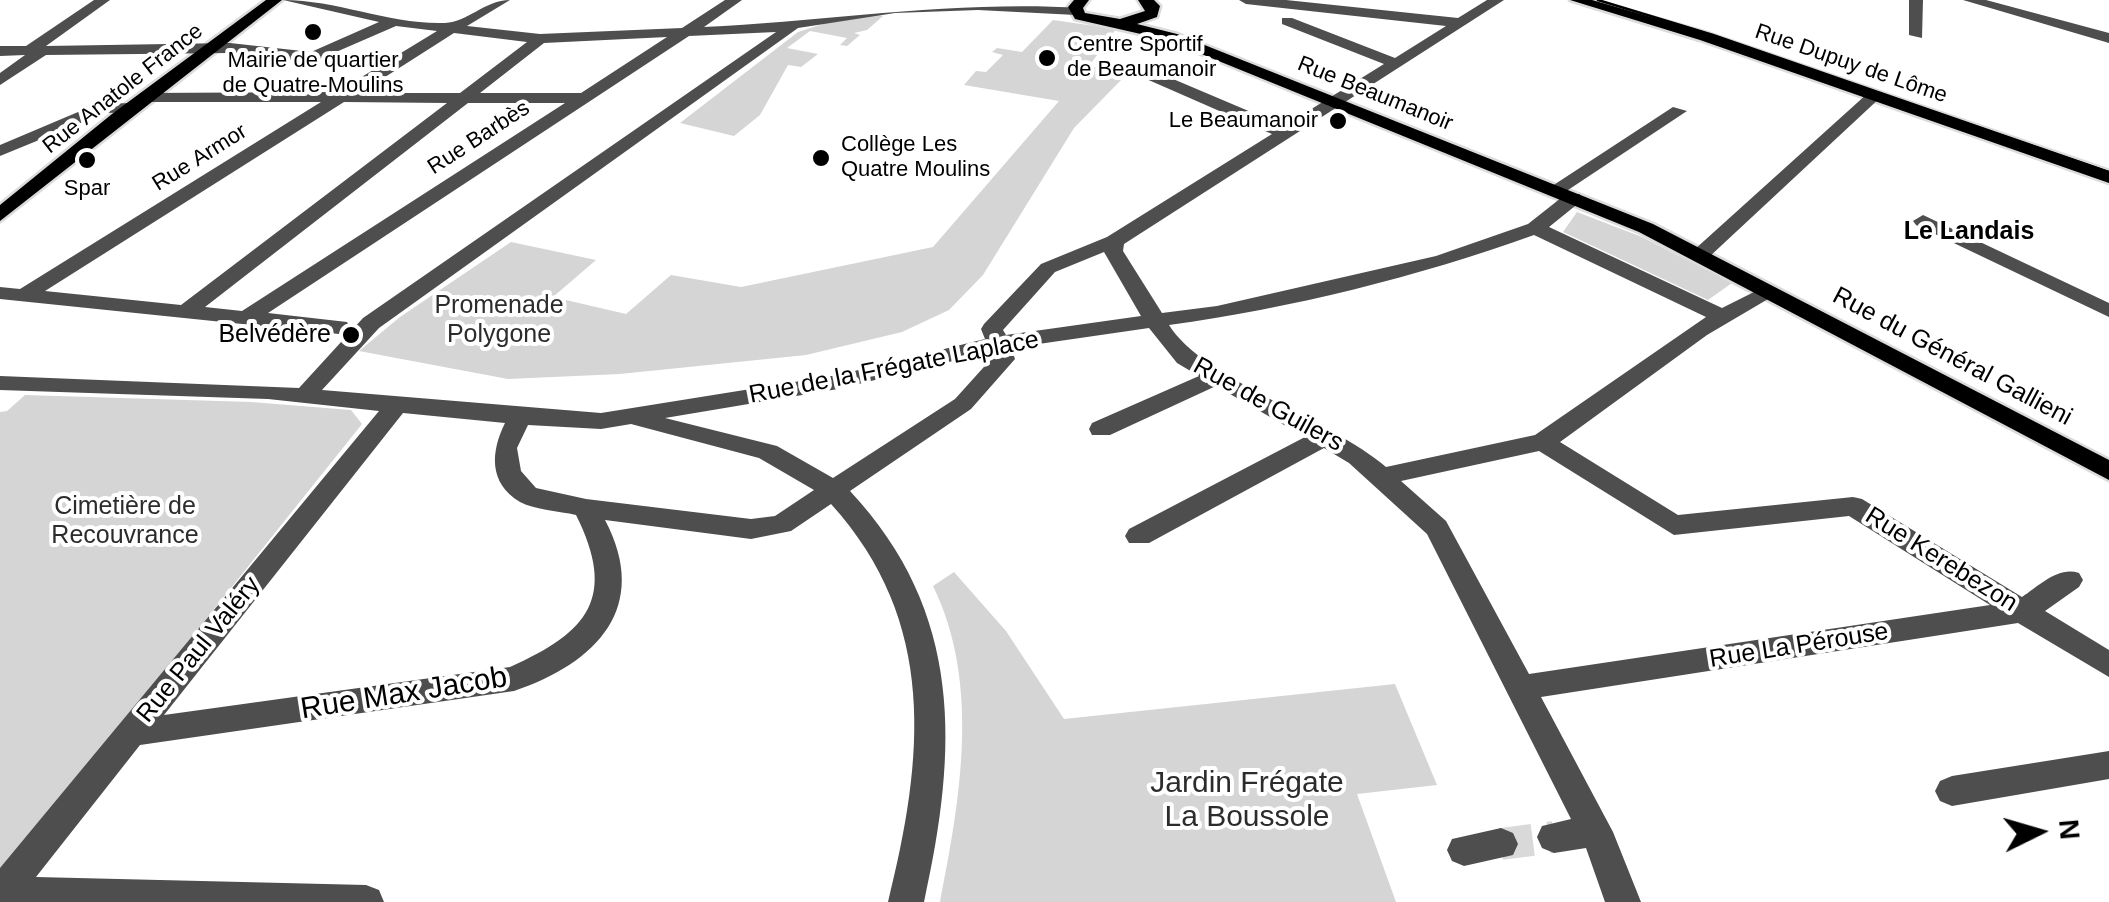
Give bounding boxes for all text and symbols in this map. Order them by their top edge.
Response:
street label: Rue Anatole France [38,18,208,160]
street label: Rue Dupuy de Lôme [1751,19,1951,109]
marker: Mairie de quartier de Quatre-Moulins [302,21,324,43]
place label: Centre Sportif de Beaumanoir [1067,32,1216,84]
marker: Centre Sportif de Beaumanoir [1036,47,1058,69]
place label: Mairie de quartier de Quatre-Moulins [223,48,403,100]
street label: Rue Beaumanoir [1294,51,1456,137]
street label: Rue Barbès [423,95,535,181]
place label: Le Beaumanoir [1169,108,1318,134]
marker: Le Beaumanoir [1327,110,1349,132]
street label: Rue Armor [148,119,252,197]
place label: Collège Les Quatre Moulins [841,132,990,184]
marker: Collège Les Quatre Moulins [810,147,832,169]
marker: Spar [76,149,98,171]
place label: Spar [64,176,110,202]
district label: Le Landais [1904,217,2034,247]
street label: Rue du Général Gallieni [1827,281,2077,433]
park label: Promenade Polygone [434,291,564,350]
place label: Belvédère [218,320,331,350]
marker: Belvédère [340,324,362,346]
street label: Rue de la Frégate Laplace [747,325,1041,411]
street label: Rue de Guilers [1188,351,1348,459]
park label: Cimetière de Recouvrance [51,492,199,551]
street label: Rue Kerebezon [1859,501,2023,619]
street label: Rue Paul Valéry [131,571,267,729]
street label: Rue La Pérouse [1707,617,1891,675]
street label: Rue Max Jacob [298,660,510,728]
park label: Jardin Frégate La Boussole [1150,766,1344,836]
north arrow [1989,782,2089,882]
text: N [2053,818,2086,841]

